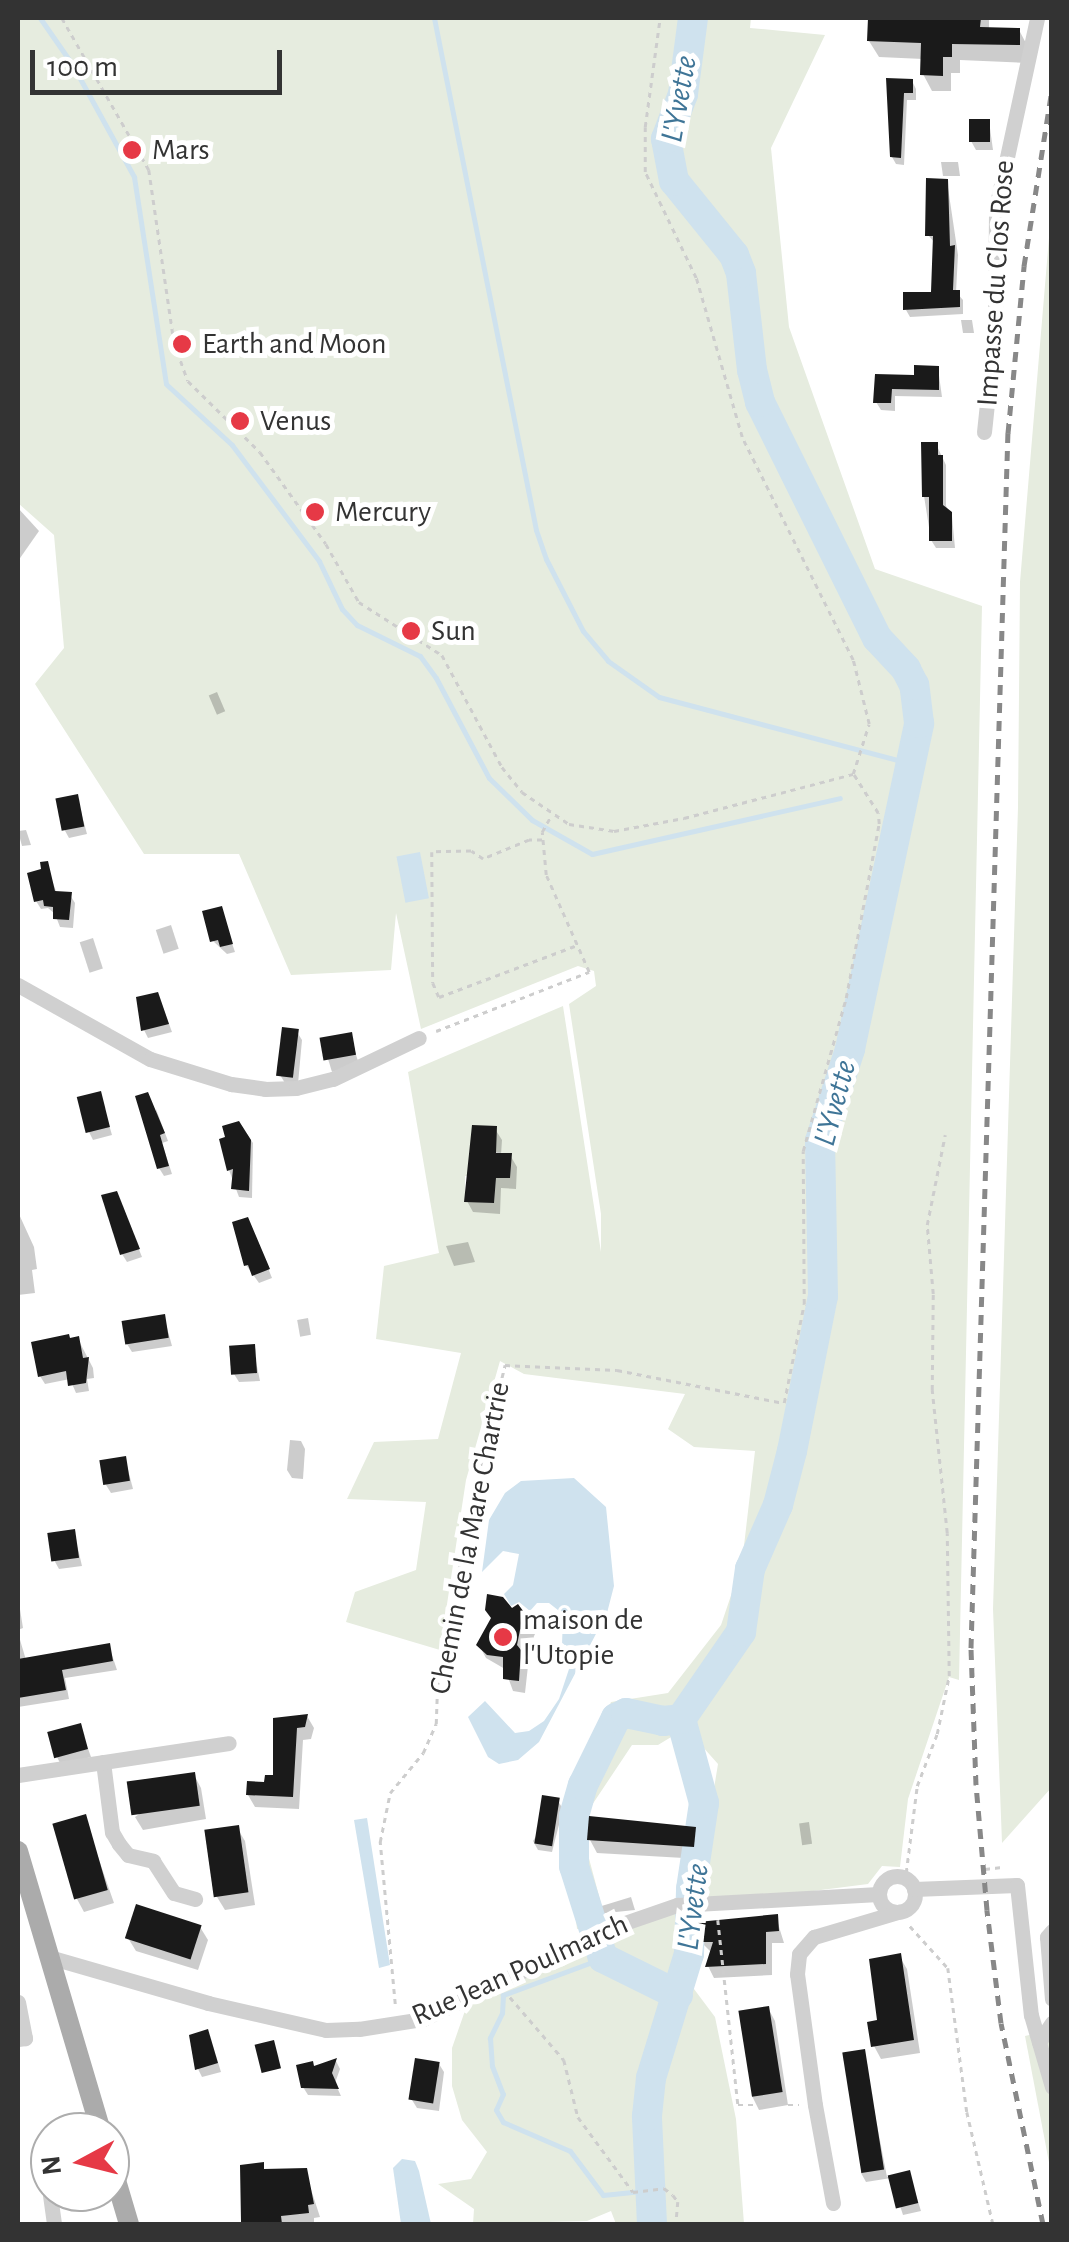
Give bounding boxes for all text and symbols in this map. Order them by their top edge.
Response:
scale bar [35,30,288,92]
text: 100 m [47,52,118,82]
water label: L'Yvette [652,53,706,145]
place label: Mars [152,132,210,168]
marker: Mars [121,139,143,161]
street label: Impasse du Clos Rose [969,159,1023,407]
place label: Earth and Moon [202,326,386,362]
marker: Earth and Moon [171,333,193,355]
place label: Venus [260,403,331,439]
marker: Venus [229,410,251,432]
place label: Mercury [335,494,431,530]
marker: Mercury [304,501,326,523]
place label: Sun [431,613,476,649]
marker: Sun [400,620,422,642]
water label: L'Yvette [805,1056,865,1150]
street label: Chemin de la Mare Chartrie [422,1379,518,1697]
place label: maison de l'Utopie [523,1602,643,1672]
marker: maison de l'Utopie [492,1626,514,1648]
water label: L'Yvette [669,1861,717,1953]
street label: Rue Jean Poulmarch [406,1906,634,2034]
north arrow [30,2112,130,2212]
text: N [37,2154,67,2177]

